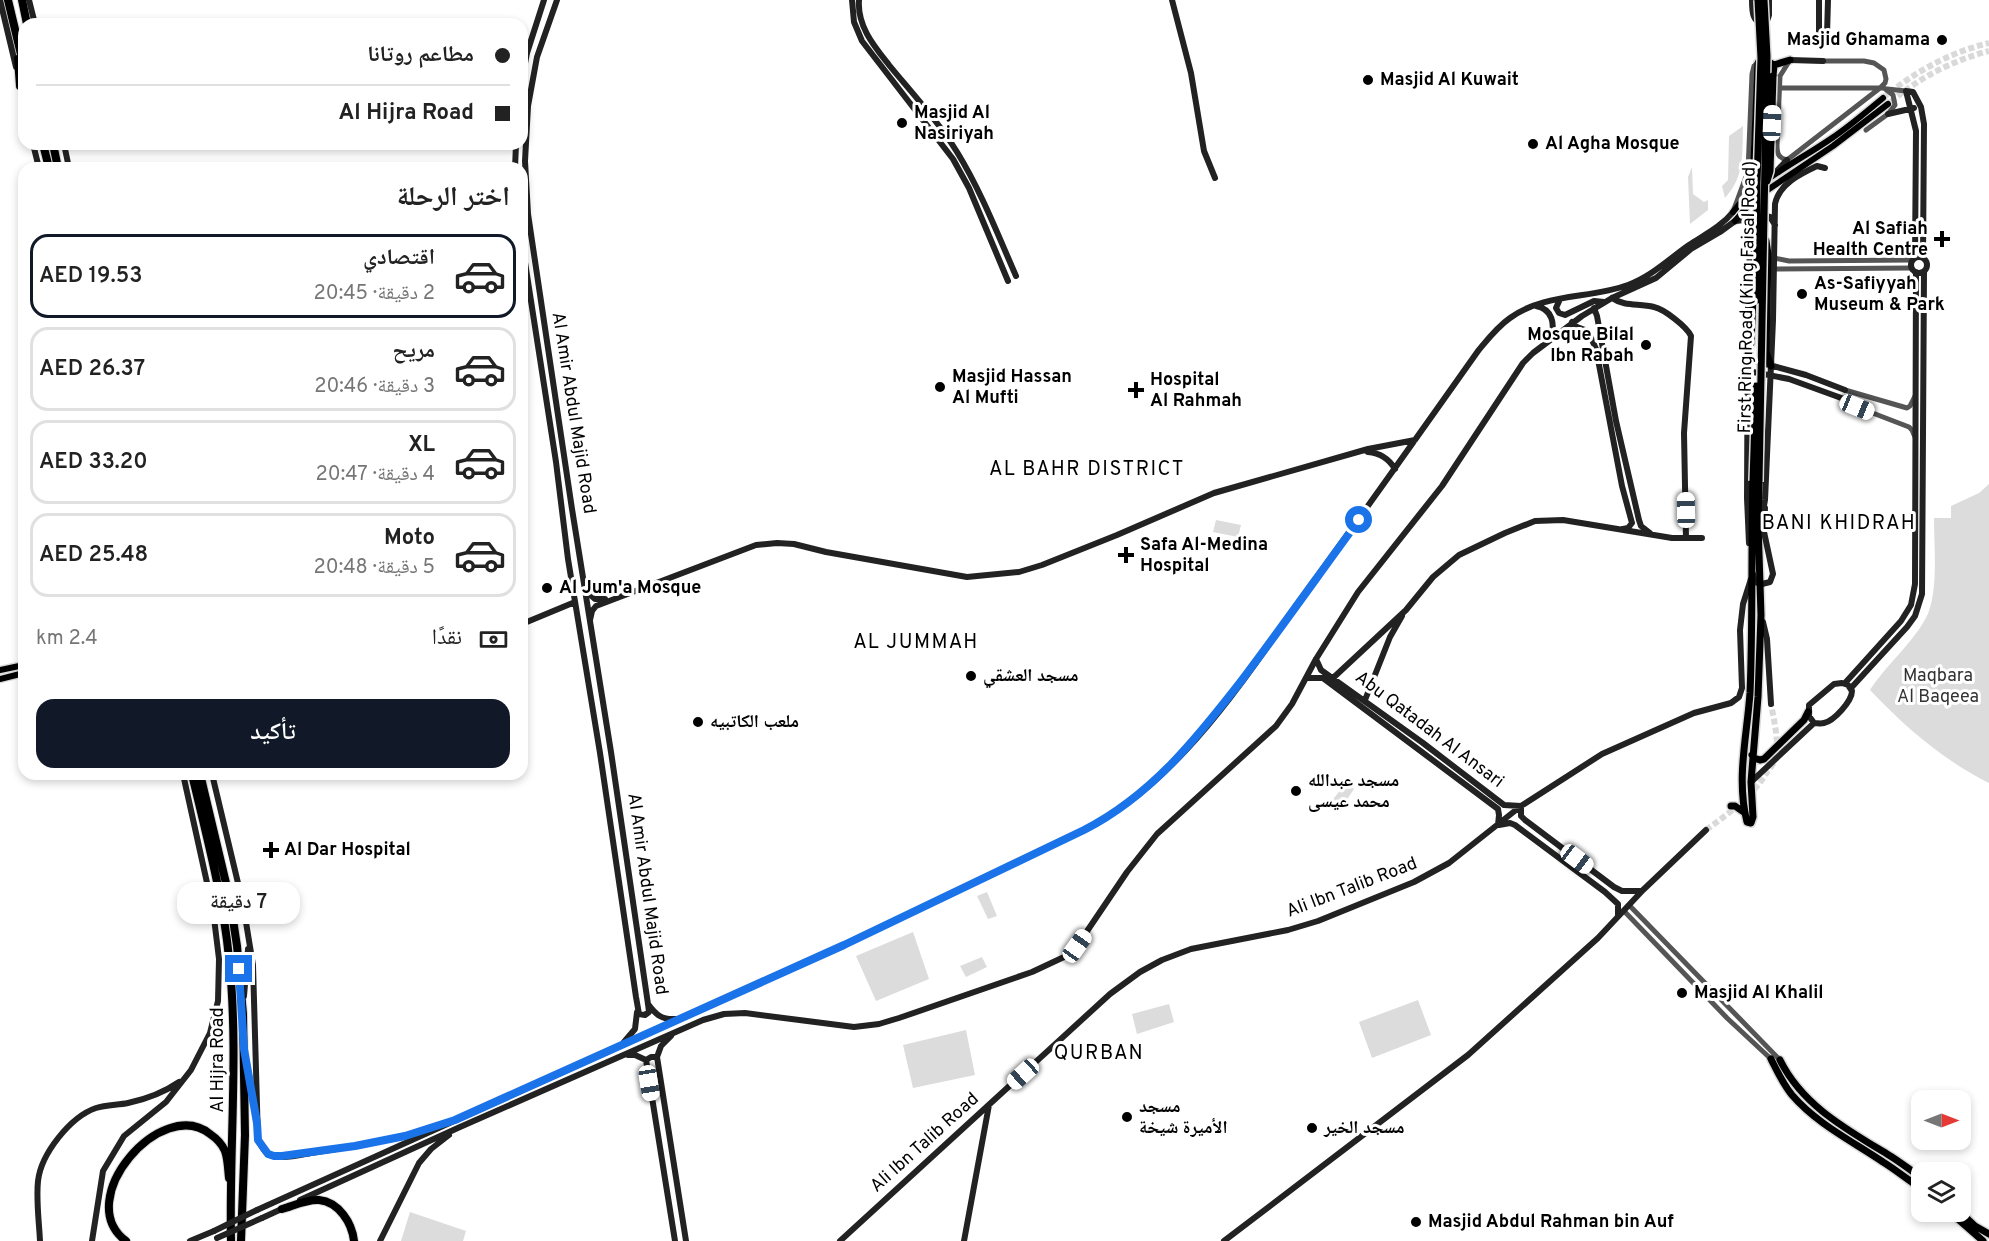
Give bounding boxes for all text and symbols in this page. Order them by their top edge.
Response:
place label: Masjid Ghamama [1787,29,1930,52]
marker: Masjid Ghamama [1935,33,1949,47]
text: مطاعم روتانا [367,42,474,69]
place label: Masjid Al Kuwait [1380,69,1519,92]
marker: Masjid Al Kuwait [1361,73,1375,87]
text: Al Hijra Road [339,100,474,127]
place label: Masjid Al Nasiriyah [914,102,994,146]
car [1762,105,1782,141]
marker: Masjid Al Nasiriyah [895,116,909,130]
place label: Al Agha Mosque [1545,133,1679,156]
marker: Al Agha Mosque [1526,137,1540,151]
street label: First Ring Road (King Faisal Road) [1734,160,1762,434]
text: اختر الرحلة [397,181,510,215]
place label: Al Safiah Health Centre [1813,218,1928,262]
marker: Al Safiah Health Centre [1933,230,1951,248]
text: اقتصادي [363,245,435,272]
icon: car [453,249,507,303]
text: AED 19.53 [39,263,142,290]
place label: As-Safiyyah Museum & Park [1814,273,1945,317]
text: 2 دقيقة · 20:45 [314,281,435,307]
marker: As-Safiyyah Museum & Park [1795,287,1809,301]
street label: Al Amir Abdul Majid Road [546,310,600,516]
place label: Mosque Bilal Ibn Rabah [1527,324,1634,368]
text: مريح [392,338,435,365]
marker: Mosque Bilal Ibn Rabah [1639,338,1653,352]
icon: car [453,342,507,396]
text: AED 26.37 [39,356,145,383]
place label: Masjid Hassan Al Mufti [952,366,1072,410]
place label: Hospital Al Rahmah [1150,369,1242,413]
text: 3 دقيقة · 20:46 [314,374,435,400]
marker: Masjid Hassan Al Mufti [933,380,947,394]
marker: Hospital Al Rahmah [1127,381,1145,399]
car [1837,392,1877,422]
text: XL [408,432,435,459]
icon: car [453,435,507,489]
text: AED 33.20 [39,449,148,476]
district label: AL BAHR DISTRICT [989,457,1185,483]
text: 4 دقيقة · 20:47 [316,462,435,488]
car [1677,492,1695,528]
route start [1345,506,1372,533]
district label: BANI KHIDRAH [1762,511,1916,537]
text: Moto [384,525,435,552]
icon: car [453,528,507,582]
place label: Safa Al-Medina Hospital [1140,534,1268,578]
text: AED 25.48 [39,542,148,569]
marker: Safa Al-Medina Hospital [1117,546,1135,564]
text: 5 دقيقة · 20:48 [314,555,435,581]
place label: Al Jum'a Mosque [559,577,701,600]
marker: Al Jum'a Mosque [540,581,554,595]
icon: cash [477,623,510,656]
text: نقدًا [432,625,462,652]
text: 2.4 km [36,626,98,652]
district label: AL JUMMAH [853,630,979,656]
place label: مسجد العشقي [983,665,1079,689]
park label: Maqbara Al Baqeea [1897,665,1979,709]
street label: Abu Qatadah Al Ansari [1350,666,1508,794]
marker: مسجد العشقي [964,669,978,683]
button: تأكيد [36,699,510,768]
place label: ملعب الكاتبيه [710,711,799,734]
marker: ملعب الكاتبيه [691,715,705,729]
place label: مسجد عبدالله محمد عيسى [1308,770,1399,814]
marker: مسجد عبدالله محمد عيسى [1289,784,1303,798]
street label: Al Amir Abdul Majid Road [621,791,673,997]
place label: Al Dar Hospital [284,839,411,862]
marker: Al Dar Hospital [262,841,280,859]
car [1557,841,1597,877]
street label: Ali Ibn Talib Road [1283,852,1421,924]
callout: 7 دقيقة [178,882,300,924]
text: 7 دقيقة [210,890,267,916]
car [1059,926,1095,966]
route end [225,955,252,982]
place label: Masjid Al Khalil [1694,982,1824,1005]
marker: Masjid Al Khalil [1675,986,1689,1000]
street label: Al Hijra Road [207,1007,230,1113]
district label: QURBAN [1054,1041,1144,1067]
car [1004,1055,1042,1093]
car [637,1064,661,1102]
street label: Ali Ibn Talib Road [866,1088,984,1198]
north arrow [1911,1090,1971,1150]
map controls [1911,1090,1971,1222]
place label: مسجد الأميرة شيخة [1139,1096,1228,1140]
marker: مسجد الأميرة شيخة [1120,1110,1134,1124]
place label: مسجد الخير [1323,1117,1405,1140]
marker: مسجد الخير [1305,1121,1319,1135]
button: layers [1911,1162,1971,1222]
place label: Masjid Abdul Rahman bin Auf [1428,1211,1674,1234]
marker: Masjid Abdul Rahman bin Auf [1409,1215,1423,1229]

